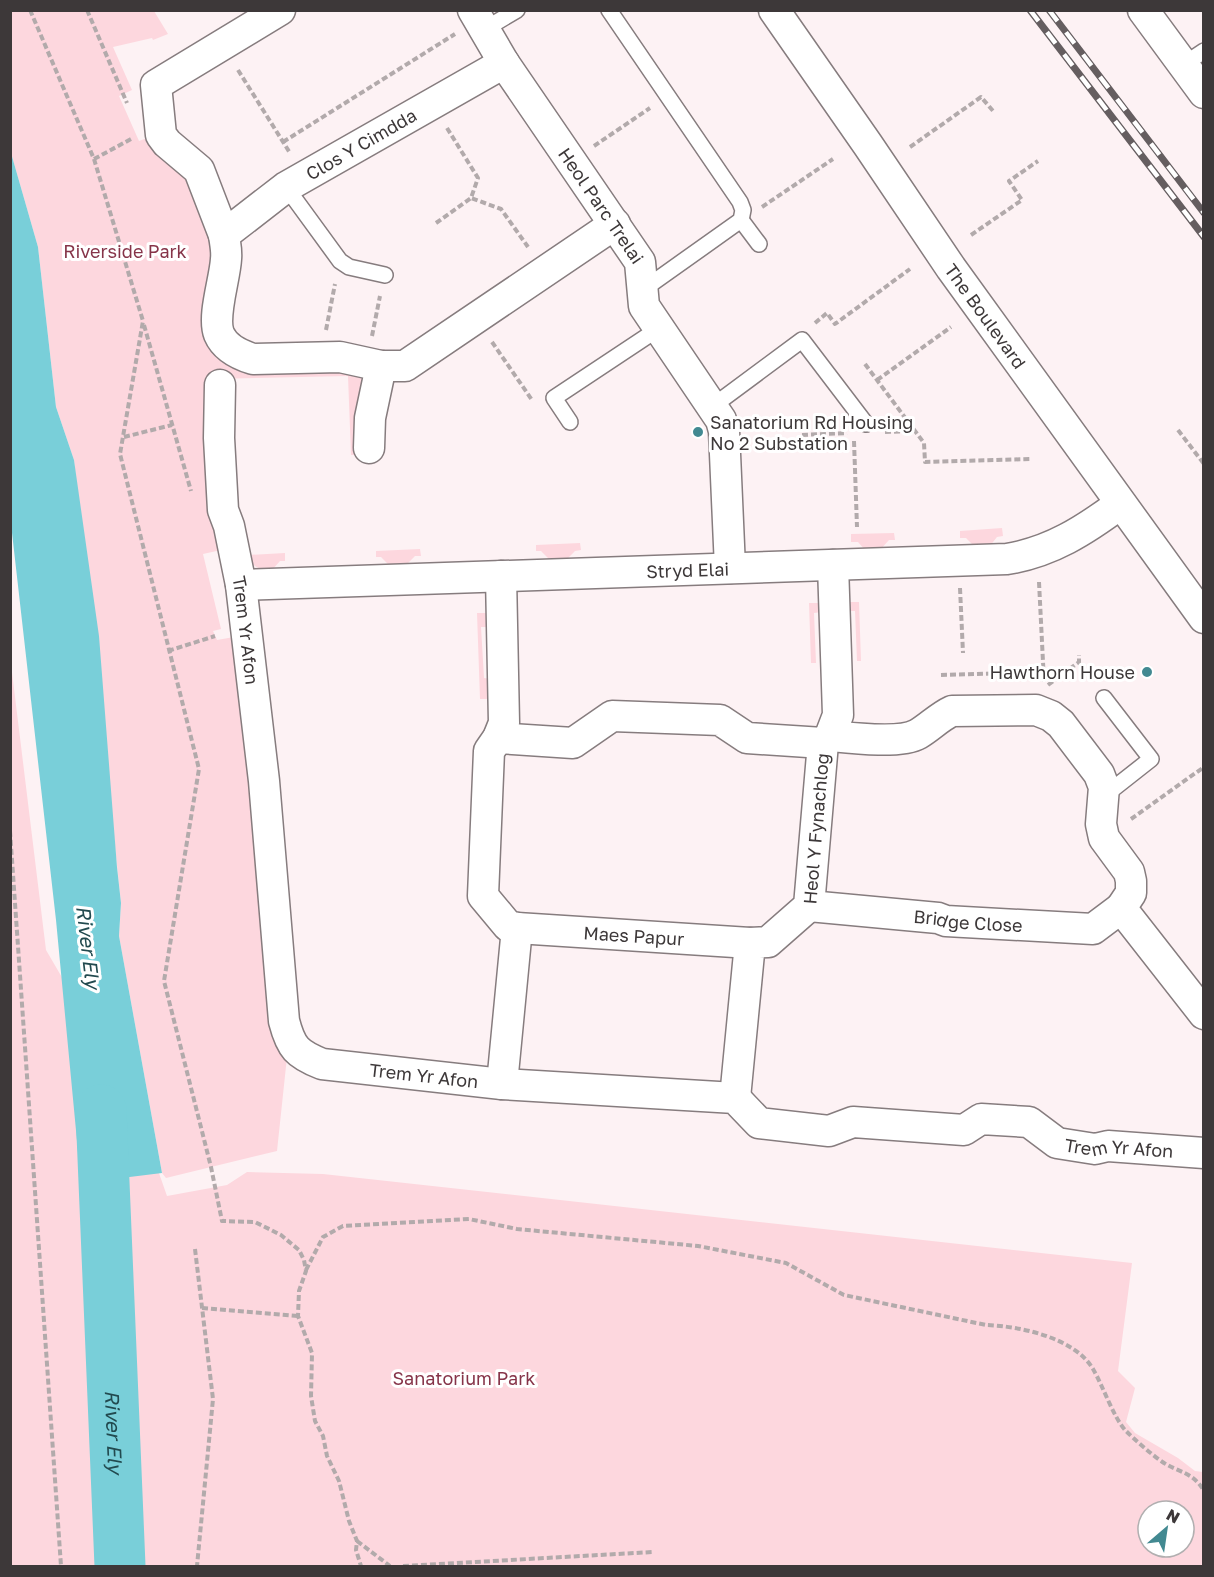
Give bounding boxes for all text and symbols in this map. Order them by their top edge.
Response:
street label: Clos Y Cimdda [302,103,420,185]
street label: Heol Parc Trelai [554,143,649,268]
park label: Riverside Park [63,240,187,262]
street label: The Boulevard [940,259,1031,373]
place label: Sanatorium Rd Housing No 2 Substation [710,411,913,454]
marker: Sanatorium Rd Housing No 2 Substation [691,425,705,439]
street label: Stryd Elai [646,557,730,582]
street label: Trem Yr Afon [228,574,264,686]
place label: Hawthorn House [989,661,1135,683]
marker: Hawthorn House [1140,665,1154,679]
street label: Heol Y Fynachlog [798,752,833,905]
water label: River Ely [71,904,106,993]
street label: Bridge Close [913,905,1023,936]
street label: Maes Papur [583,921,685,950]
street label: Trem Yr Afon [368,1058,479,1092]
street label: Trem Yr Afon [1063,1133,1174,1162]
park label: Sanatorium Park [393,1367,535,1389]
water label: River Ely [101,1389,128,1477]
north arrow [1136,1499,1196,1559]
text: N [1163,1504,1183,1528]

